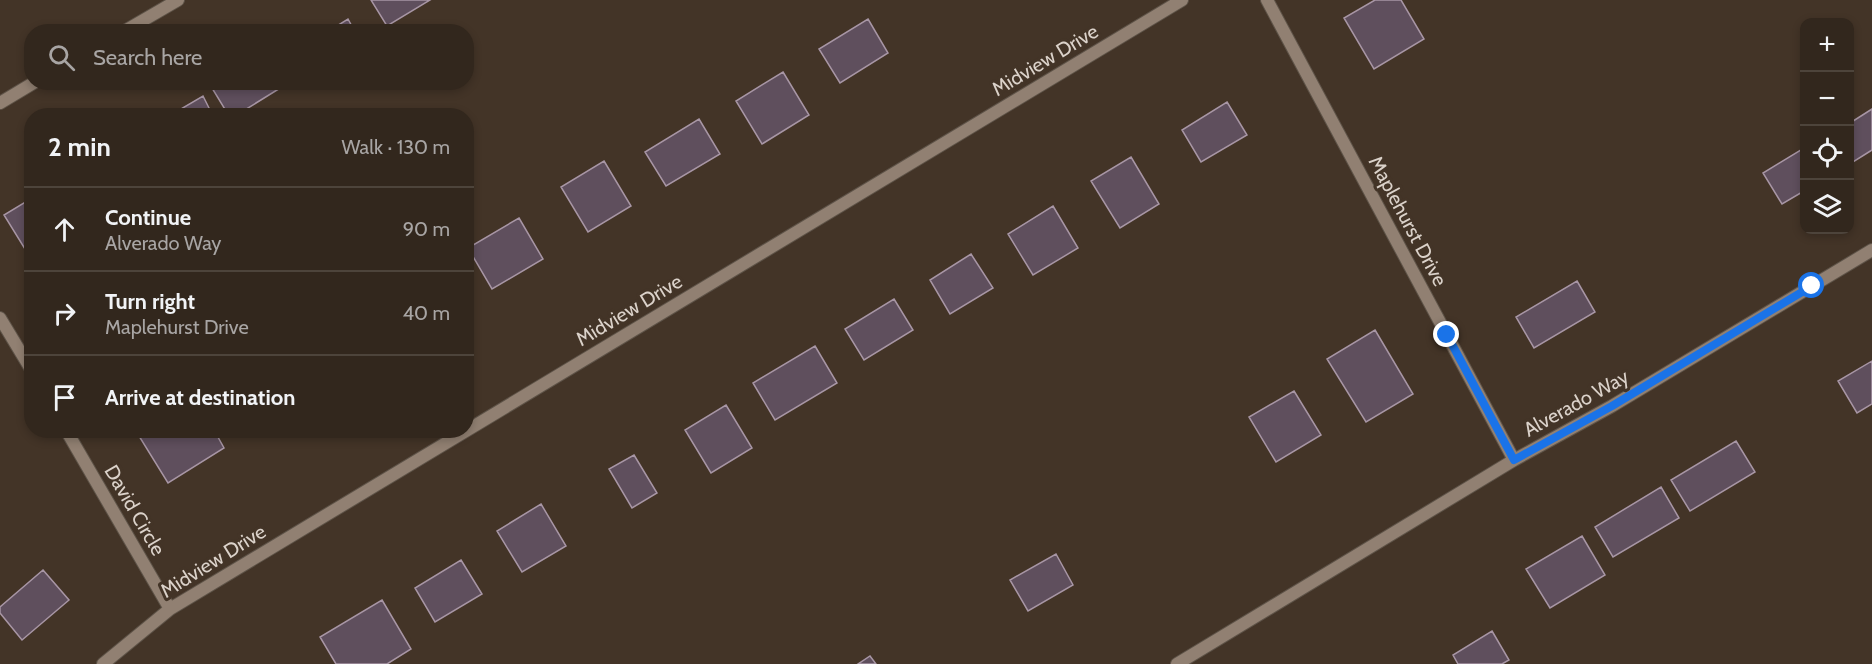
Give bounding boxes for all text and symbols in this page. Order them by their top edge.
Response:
map controls [1800,18,1854,234]
button: + [1800,18,1854,72]
street label: Midview Drive [988,19,1102,101]
search box [24,24,474,90]
icon: search [45,41,78,74]
text: Search here [93,44,202,71]
button: − [1800,72,1854,126]
button: locate [1800,126,1854,180]
text: 2 min [48,131,111,163]
text: Walk · 130 m [342,135,450,159]
street label: Maplehurst Drive [1364,152,1452,290]
button: layers [1800,180,1854,234]
text: Continue [105,204,191,231]
icon: ahead [48,213,81,246]
text: 90 m [403,217,450,241]
text: Alverado Way [105,231,221,255]
street label: Midview Drive [572,269,686,351]
route start [1798,272,1824,298]
text: Turn right [105,288,195,315]
icon: right [48,297,81,330]
text: 40 m [402,301,450,325]
text: Maplehurst Drive [105,315,249,339]
route end [1433,321,1459,347]
street label: Alverado Way [1519,364,1633,442]
icon: arrive [48,381,81,414]
text: Arrive at destination [105,384,295,411]
street label: David Circle [99,460,171,560]
street label: Midview Drive [156,519,270,603]

